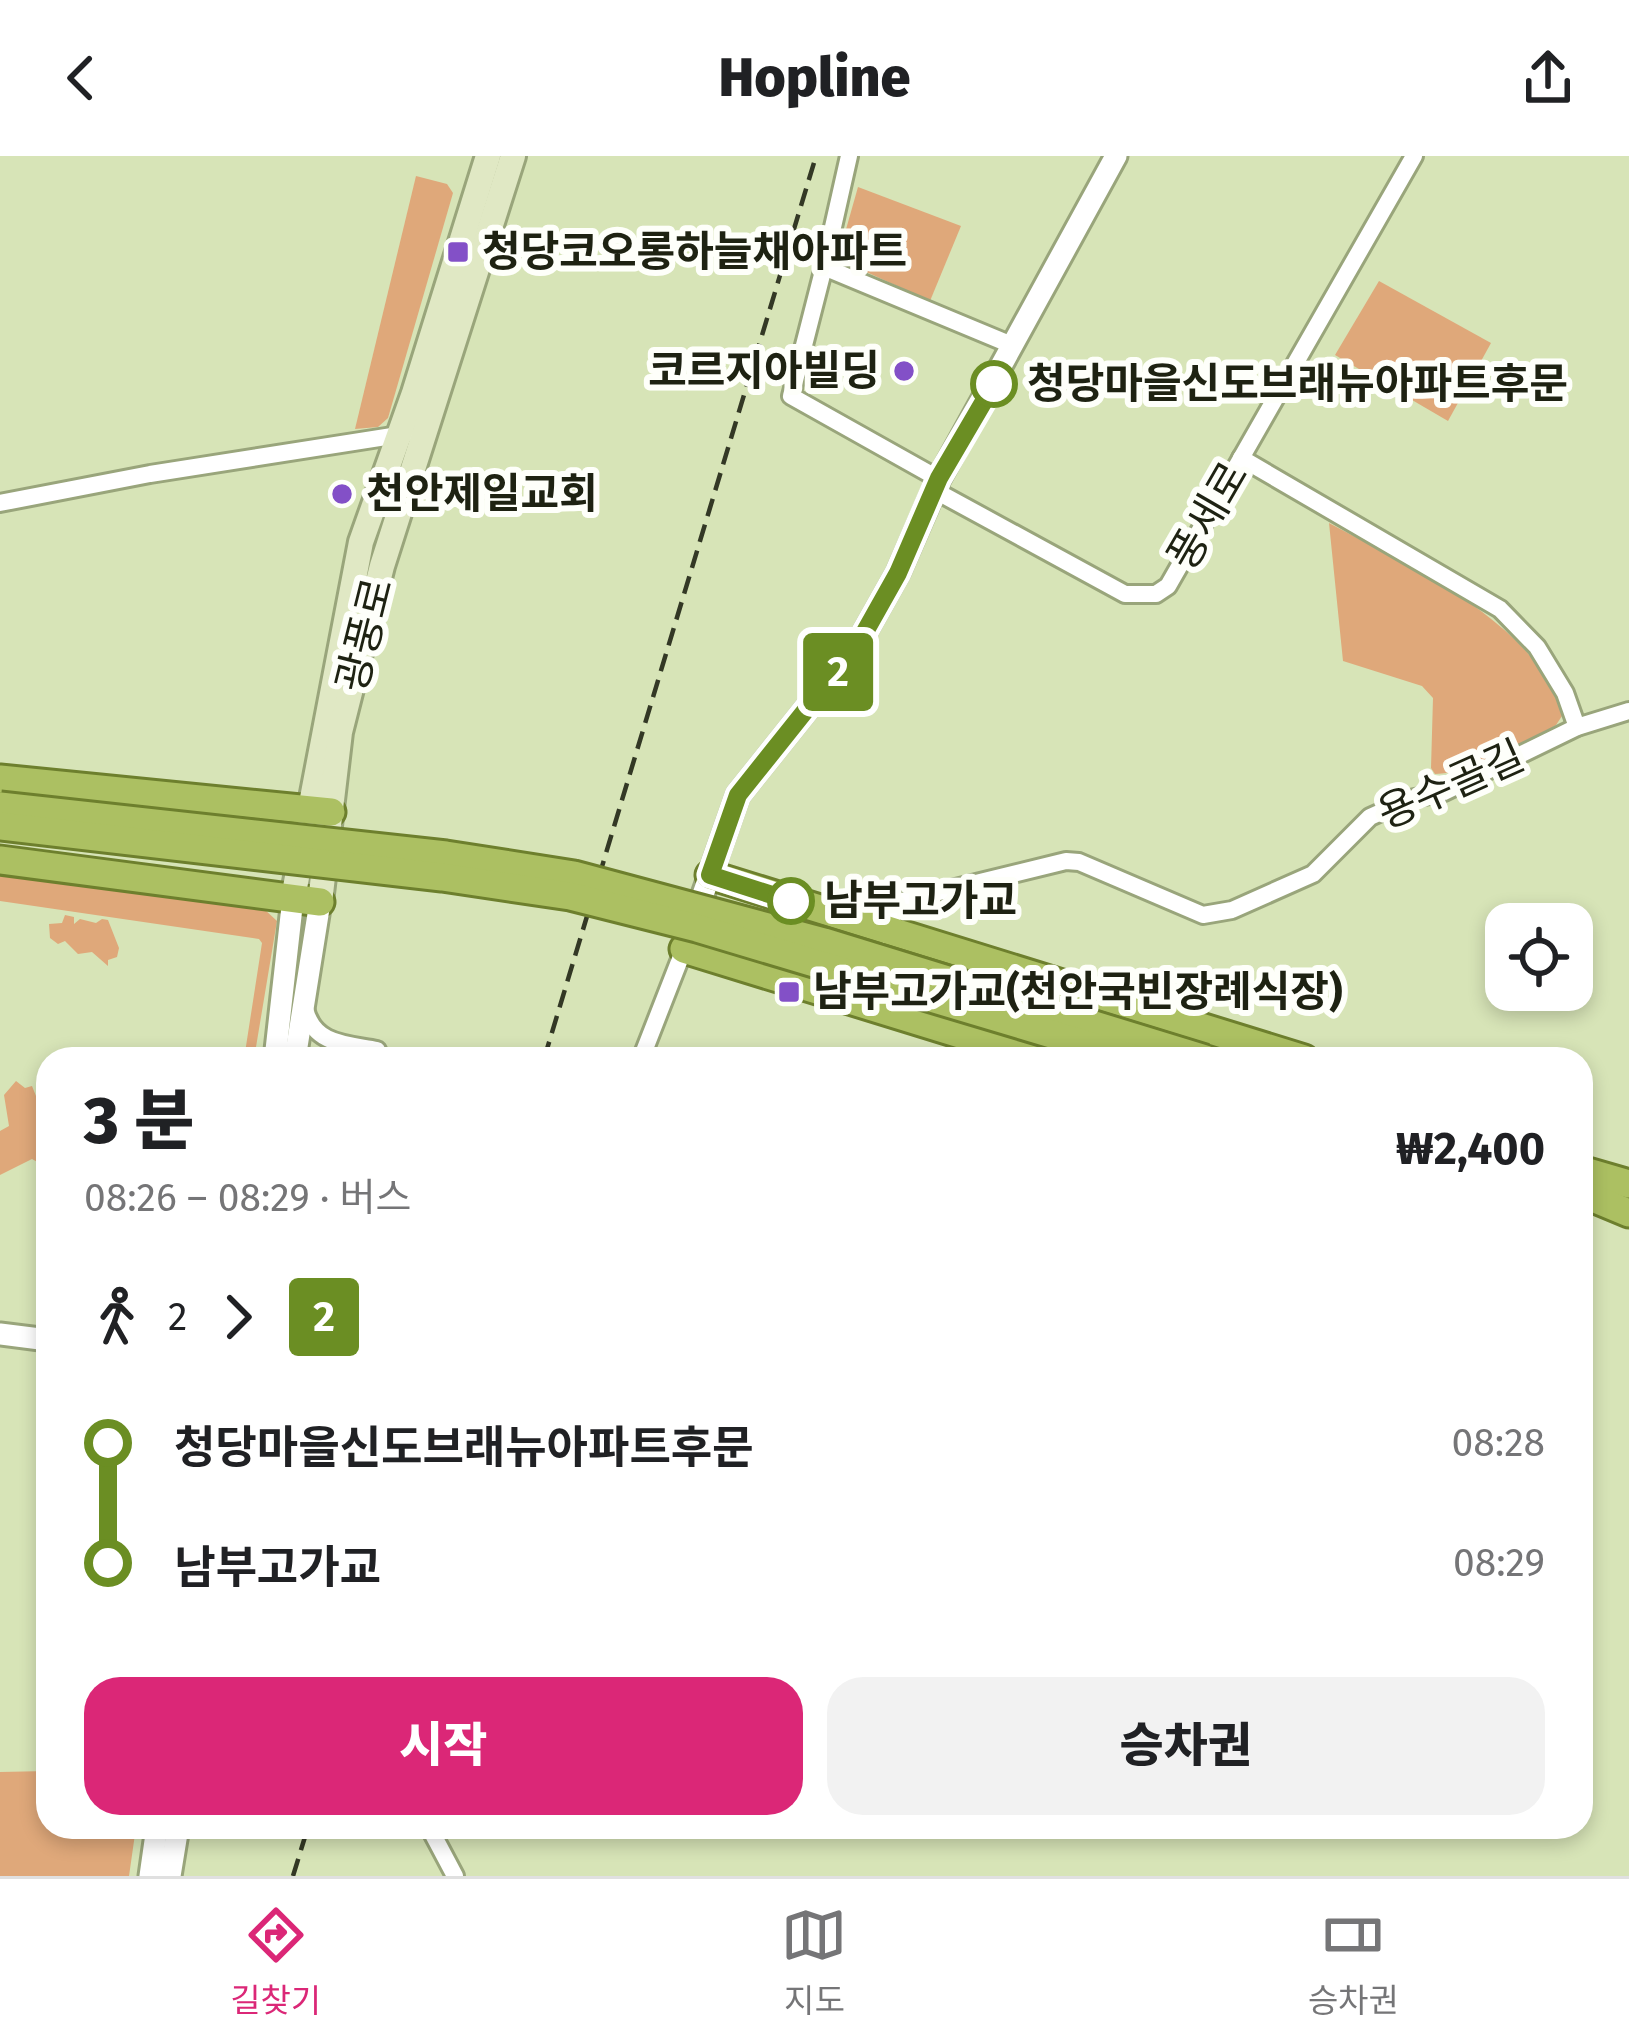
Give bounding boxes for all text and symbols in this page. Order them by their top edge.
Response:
icon: back [48,45,114,111]
icon: share [1515,45,1581,111]
text: Hopline [719,46,910,110]
place label: 청당코오롱하늘채아파트 [482,227,907,277]
marker: 청당코오롱하늘채아파트 [445,239,471,265]
place label: 코르지아빌딩 [648,346,880,396]
marker: 코르지아빌딩 [891,358,917,384]
place label: 청당마을신도브래뉴아파트후문 [1027,359,1568,409]
marker: 청당마을신도브래뉴아파트후문 [972,362,1016,406]
street label: 풍세로 [1157,453,1259,579]
place label: 천안제일교회 [366,469,598,519]
marker: 천안제일교회 [329,481,355,507]
street label: 광풍로 [327,573,403,697]
line badge: 2 [799,633,877,711]
text: 2 [827,647,849,697]
street label: 용수골길 [1370,731,1532,839]
place label: 남부고가교 [824,876,1017,926]
marker: 남부고가교 [769,879,813,923]
map controls [1485,903,1593,1011]
button: locate [1485,903,1593,1011]
place label: 남부고가교(천안국빈장례식장) [813,967,1343,1017]
marker: 남부고가교(천안국빈장례식장) [776,979,802,1005]
text: 3 분 [84,1081,194,1160]
text: ₩2,400 [1396,1122,1545,1176]
text: 08:26 – 08:29 · 버스 [84,1175,411,1221]
icon: walk [84,1284,150,1350]
icon: forward [205,1284,271,1350]
text: 2 [313,1292,335,1342]
text: 2 [168,1294,187,1340]
text: 08:28 [1452,1420,1545,1466]
text: 청당마을신도브래뉴아파트후문 [174,1421,754,1475]
text: 08:29 [1453,1540,1545,1586]
text: 남부고가교 [174,1541,381,1595]
button: 시작 [84,1677,803,1815]
button: 승차권 [827,1677,1545,1815]
tab: 길찾기 [230,1902,321,2022]
tab: 지도 [781,1902,847,2022]
tab: 승차권 [1308,1902,1399,2022]

